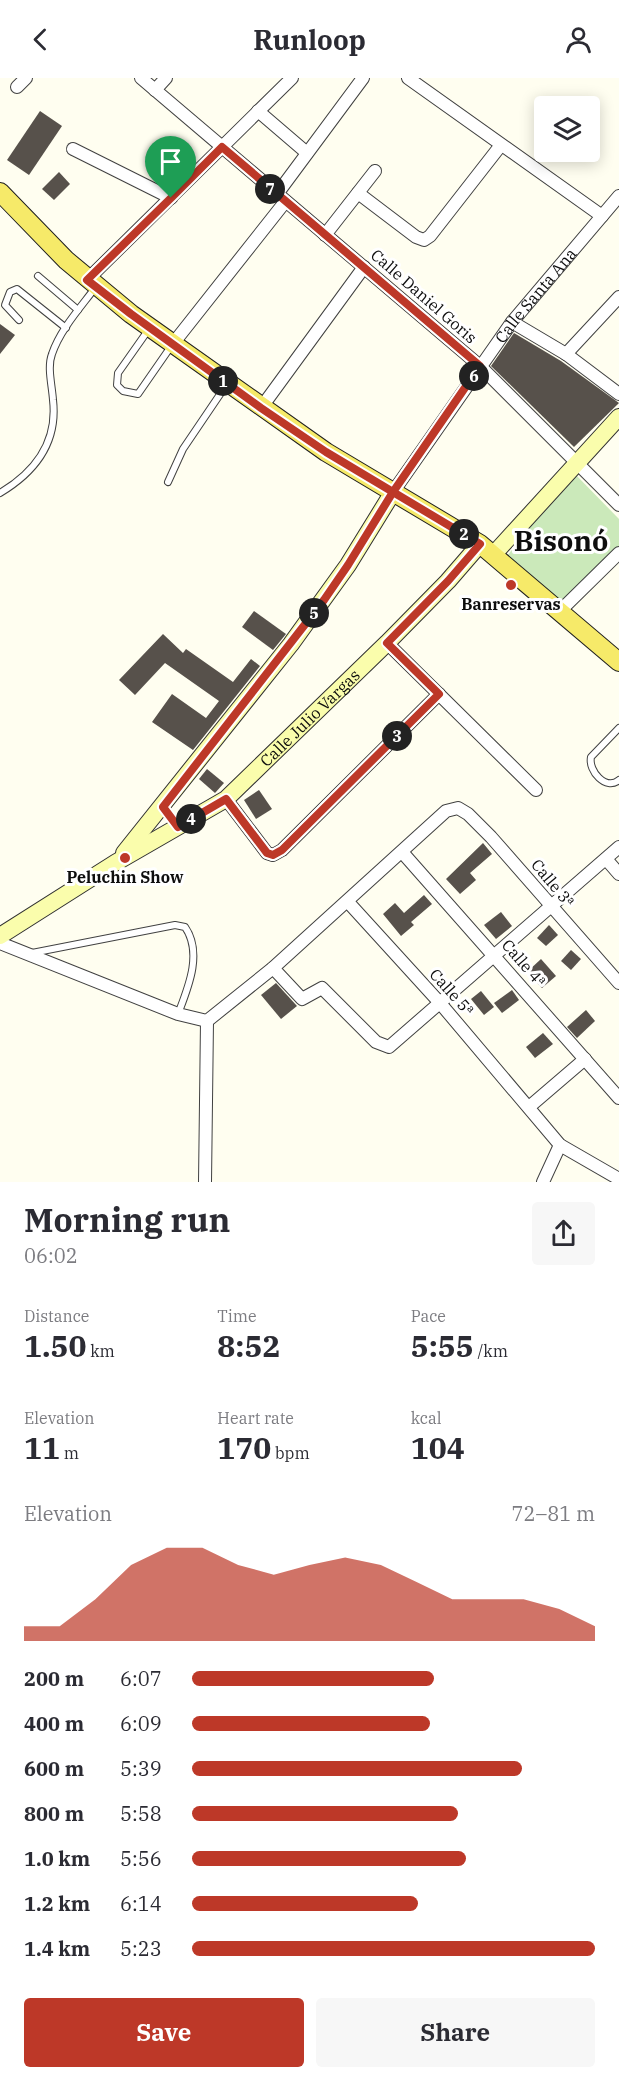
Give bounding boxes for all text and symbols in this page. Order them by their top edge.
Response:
text: Runloop [253,22,366,57]
icon: back [24,23,57,56]
icon: person [562,23,595,56]
map controls [534,96,600,162]
button: layers [534,96,600,162]
pin [145,136,196,198]
icon: arrive [154,145,187,178]
pin: 7 [255,174,285,204]
text: 7 [265,179,275,199]
street label: Calle Santa Ana [490,244,581,347]
street label: Calle Daniel Goris [367,245,481,347]
pin: 6 [459,361,489,391]
pin: 1 [208,366,238,396]
text: 6 [469,366,479,386]
text: 1 [218,371,228,391]
pin: 2 [449,519,479,549]
district label: Bisonó [514,522,608,559]
text: 2 [459,524,469,544]
marker: Banreservas [504,578,518,592]
place label: Banreservas [461,594,561,614]
pin: 5 [299,598,329,628]
text: 5 [309,603,319,623]
street label: Calle Julio Vargas [256,665,364,771]
pin: 3 [382,721,412,751]
text: 3 [392,726,402,746]
pin: 4 [176,804,206,834]
text: 4 [186,809,196,829]
marker: Peluchin Show [118,851,132,865]
street label: Calle 3ª [527,855,579,911]
place label: Peluchin Show [66,867,184,887]
street label: Calle 4ª [498,935,550,991]
street label: Calle 5ª [426,964,478,1020]
text: Morning run [24,1198,230,1241]
button: share [532,1202,595,1265]
text: 06:02 [24,1242,78,1269]
text: Distance [24,1306,89,1326]
text: Time [217,1306,257,1326]
text: Pace [411,1306,446,1326]
text: 1.50 [24,1326,86,1365]
text: 8:52 [217,1326,280,1365]
text: 5:55 [411,1326,474,1365]
text: km [86,1341,115,1361]
text: /km [474,1341,508,1361]
text: Elevation [24,1408,94,1428]
text: Heart rate [217,1408,294,1428]
text: kcal [411,1408,442,1428]
text: 11 [24,1428,60,1467]
text: 170 [217,1428,271,1467]
text: 104 [411,1428,465,1467]
text: m [60,1443,79,1463]
text: bpm [271,1443,310,1463]
text: Elevation [24,1500,112,1527]
text: 72–81 m [512,1500,595,1527]
text: 200 m [24,1665,84,1692]
text: 6:07 [120,1665,162,1692]
text: 400 m [24,1710,84,1737]
text: 6:09 [120,1710,162,1737]
text: 600 m [24,1755,84,1782]
text: 5:39 [120,1755,162,1782]
text: 800 m [24,1800,84,1827]
text: 5:58 [120,1800,162,1827]
text: 1.0 km [24,1845,90,1872]
text: 5:56 [120,1845,162,1872]
text: 1.2 km [24,1890,90,1917]
text: 6:14 [120,1890,162,1917]
text: 1.4 km [24,1935,90,1962]
text: 5:23 [120,1935,162,1962]
button: Save [24,1998,304,2067]
button: Share [316,1998,595,2067]

